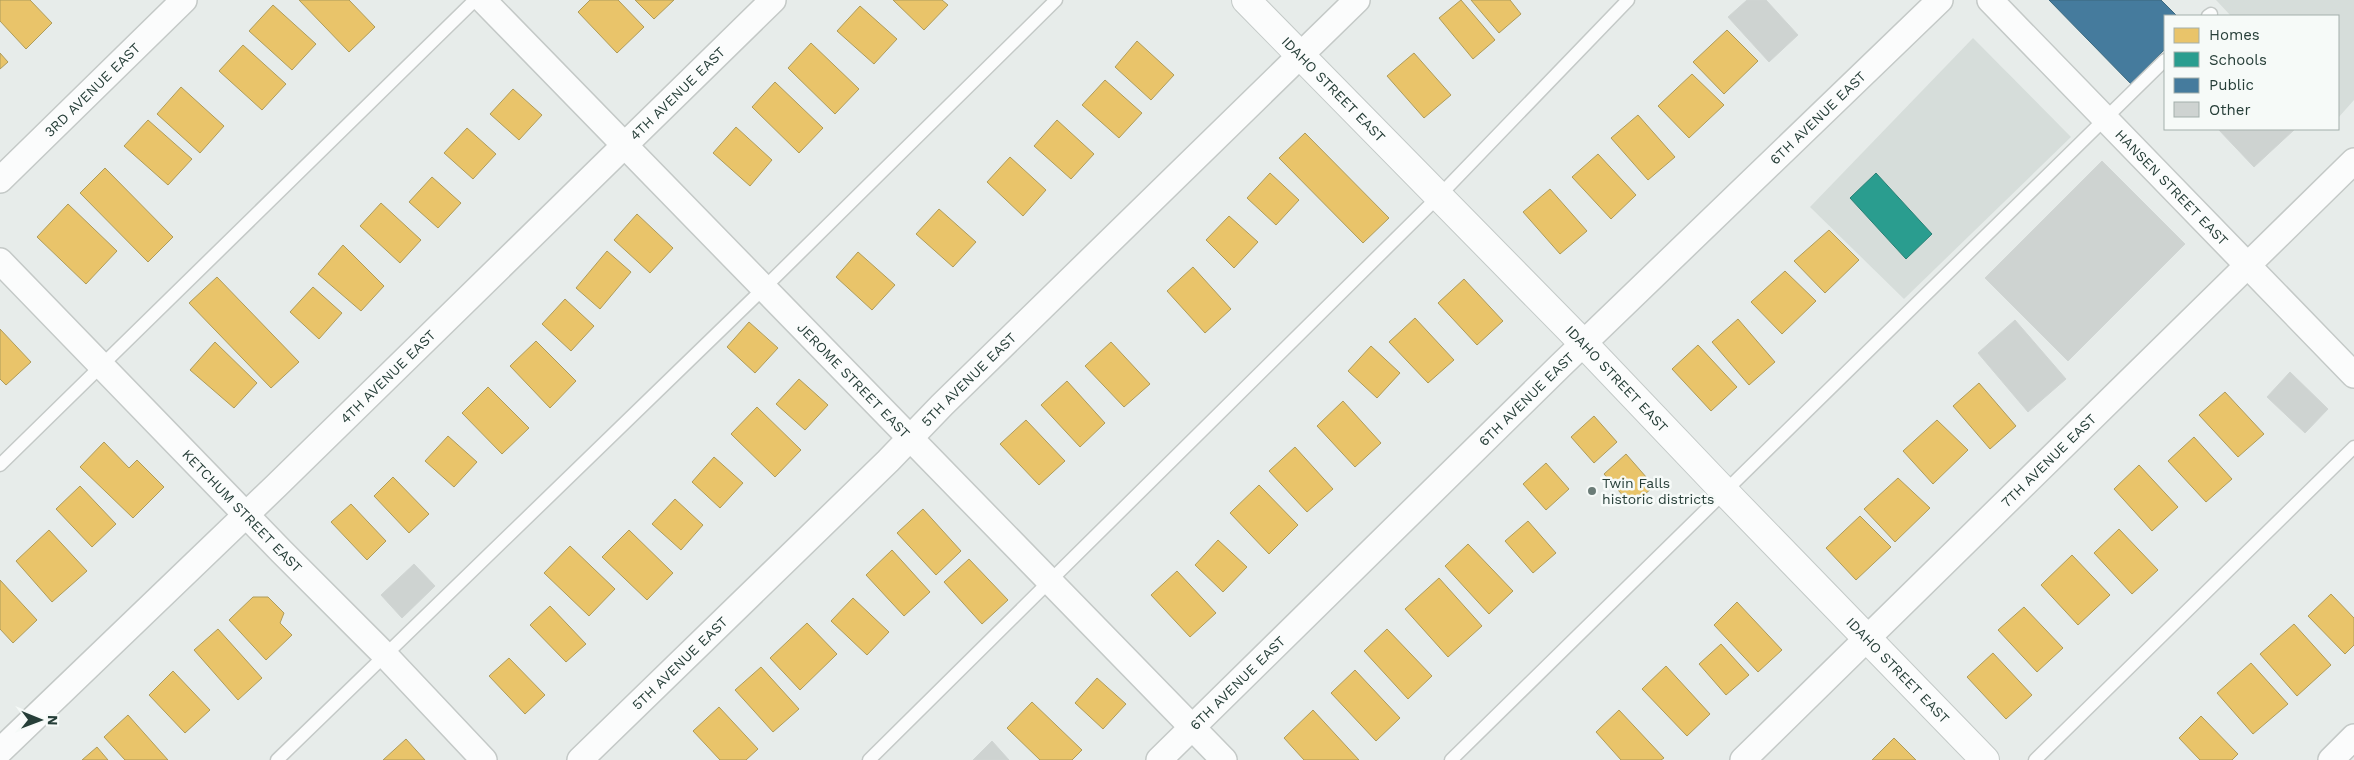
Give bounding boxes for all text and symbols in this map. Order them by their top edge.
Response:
legend [2164,15,2339,130]
text: Homes [2209,26,2260,44]
street label: IDAHO STREET EAST [1279,33,1389,145]
street label: 3RD AVENUE EAST [41,39,144,140]
street label: 4TH AVENUE EAST [626,43,729,144]
text: Schools [2209,51,2267,69]
street label: 6TH AVENUE EAST [1766,68,1869,168]
text: Public [2209,76,2254,94]
text: Other [2209,101,2251,119]
street label: HANSEN STREET EAST [2112,126,2232,249]
street label: JEROME STREET EAST [794,319,914,441]
street label: IDAHO STREET EAST [1562,322,1672,436]
street label: 4TH AVENUE EAST [337,326,439,427]
street label: 5TH AVENUE EAST [918,329,1020,430]
street label: 6TH AVENUE EAST [1475,349,1578,449]
street label: 7TH AVENUE EAST [1998,410,2100,510]
street label: KETCHUM STREET EAST [179,446,306,576]
place label: Twin Falls historic districts [1602,475,1714,507]
marker: Twin Falls historic districts [1586,485,1598,497]
street label: 5TH AVENUE EAST [629,613,731,713]
street label: IDAHO STREET EAST [1843,614,1953,727]
street label: 6TH AVENUE EAST [1187,632,1289,733]
north arrow [15,695,65,745]
text: N [45,715,61,726]

